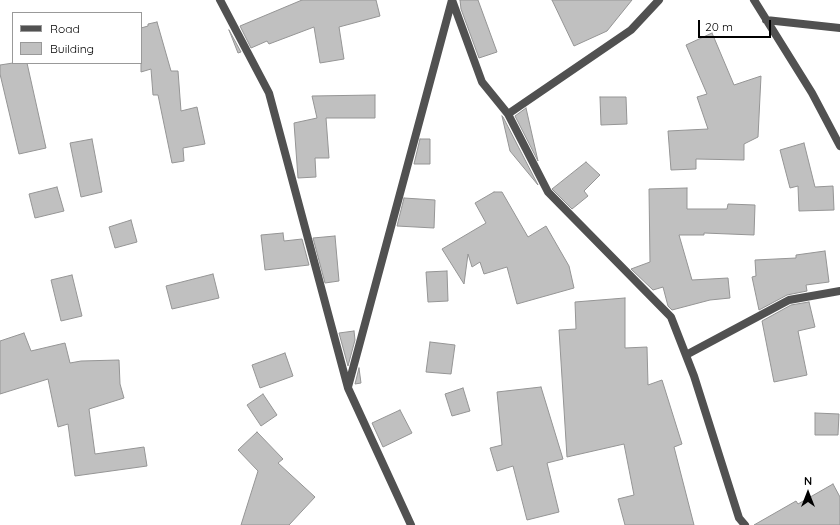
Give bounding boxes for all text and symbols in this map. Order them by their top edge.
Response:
legend [12,12,142,64]
scale bar [700,12,773,38]
text: 20 m [705,19,733,34]
text: Road [50,21,80,36]
text: Building [50,41,94,56]
north arrow [788,473,828,513]
text: N [804,474,812,488]

